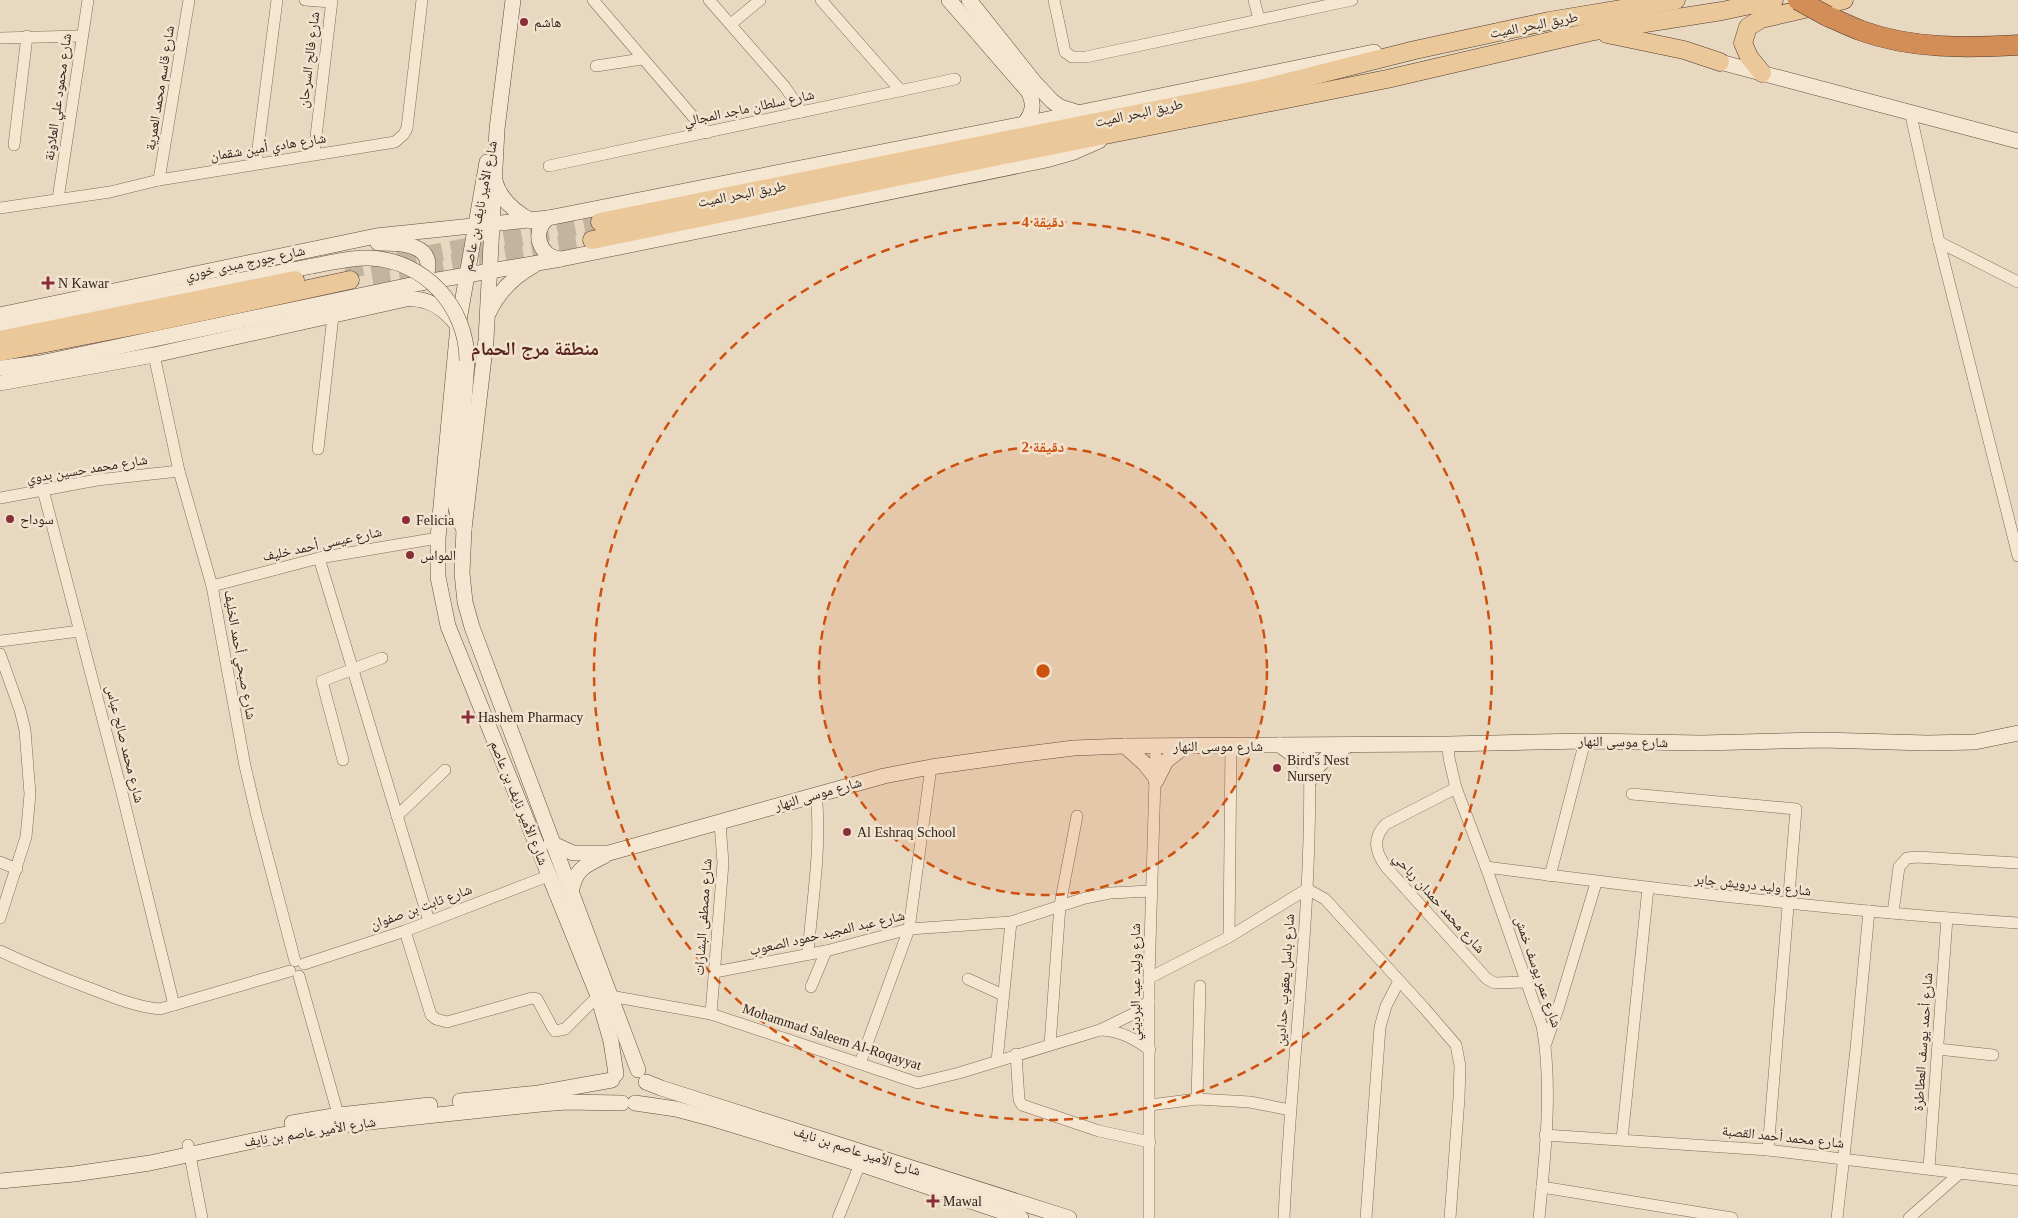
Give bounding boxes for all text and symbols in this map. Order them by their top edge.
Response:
street label: طريق البحر الميت [1489,9,1580,43]
street label: شارع فالح السرحان [296,11,324,109]
place label: هاشم [534,15,561,32]
marker: هاشم [518,16,530,28]
street label: شارع قاسم محمد العمرية [143,25,179,152]
street label: شارع محمود علي العلاونة [42,32,78,162]
street label: شارع سلطان ماجد المجالي [682,87,816,133]
street label: طريق البحر الميت [1094,96,1185,132]
street label: شارع هادي أمين شقمان [209,130,328,167]
street label: شارع الأمير نايف بن عاصم [460,139,502,273]
street label: طريق البحر الميت [697,178,788,212]
text: 4 دقيقة [1022,214,1064,230]
street label: شارع جورج مبدى خوري [184,243,307,287]
place label: N Kawar [58,276,109,291]
marker: N Kawar [42,277,54,289]
district label: منطقة مرج الحمام [471,338,599,362]
text: 2 دقيقة [1022,439,1064,455]
street label: شارع محمد حسين بدوي [25,452,149,489]
place label: سوداح [20,512,54,529]
marker: سوداح [4,513,16,525]
place label: Felicia [416,513,455,528]
marker: Felicia [400,514,412,526]
street label: شارع عيسى أحمد خليف [261,523,383,566]
place label: المواس [420,548,456,564]
marker: المواس [404,549,416,561]
street label: شارع صبحي أحمد الخليف [218,589,260,722]
centre of rings [1034,662,1052,680]
street label: شارع محمد صالح عباس [101,683,147,805]
place label: Hashem Pharmacy [478,710,583,725]
marker: Hashem Pharmacy [462,711,474,723]
street label: شارع موسى النهار [1577,734,1668,752]
street label: شارع الأمير نايف بن عاصم [485,739,551,868]
street label: شارع موسى النهار [1172,739,1263,756]
place label: Bird's Nest Nursery [1287,753,1349,784]
marker: Bird's Nest Nursery [1271,762,1283,774]
street label: شارع موسى النهار [772,774,864,816]
place label: Al Eshraq School [857,825,956,840]
marker: Al Eshraq School [841,826,853,838]
street label: شارع محمد حمدان رباحي [1387,850,1488,958]
street label: شارع مصطفى البشارات [691,858,717,976]
street label: شارع وليد درويش جابر [1693,871,1812,901]
street label: شارع ثابت بن صفوان [368,882,475,934]
street label: شارع عبد المجيد حمود الصعوب [748,908,907,960]
street label: شارع باسل يعقوب حدادين [1273,913,1299,1047]
street label: شارع عمر يوسف خمش [1510,914,1564,1030]
street label: شارع وليد عيد البرديني [1128,923,1146,1041]
street label: شارع أحمد يوسف العطاطرة [1910,972,1937,1112]
street label: Mohammad Saleem Al-Roqayyat [741,1001,924,1073]
street label: شارع الأمير عاصم بن نايف [243,1114,377,1152]
street label: شارع محمد أحمد القصبة [1721,1122,1845,1153]
street label: شارع الأمير عاصم بن نايف [791,1123,923,1181]
place label: Mawal [943,1194,982,1209]
marker: Mawal [927,1195,939,1207]

